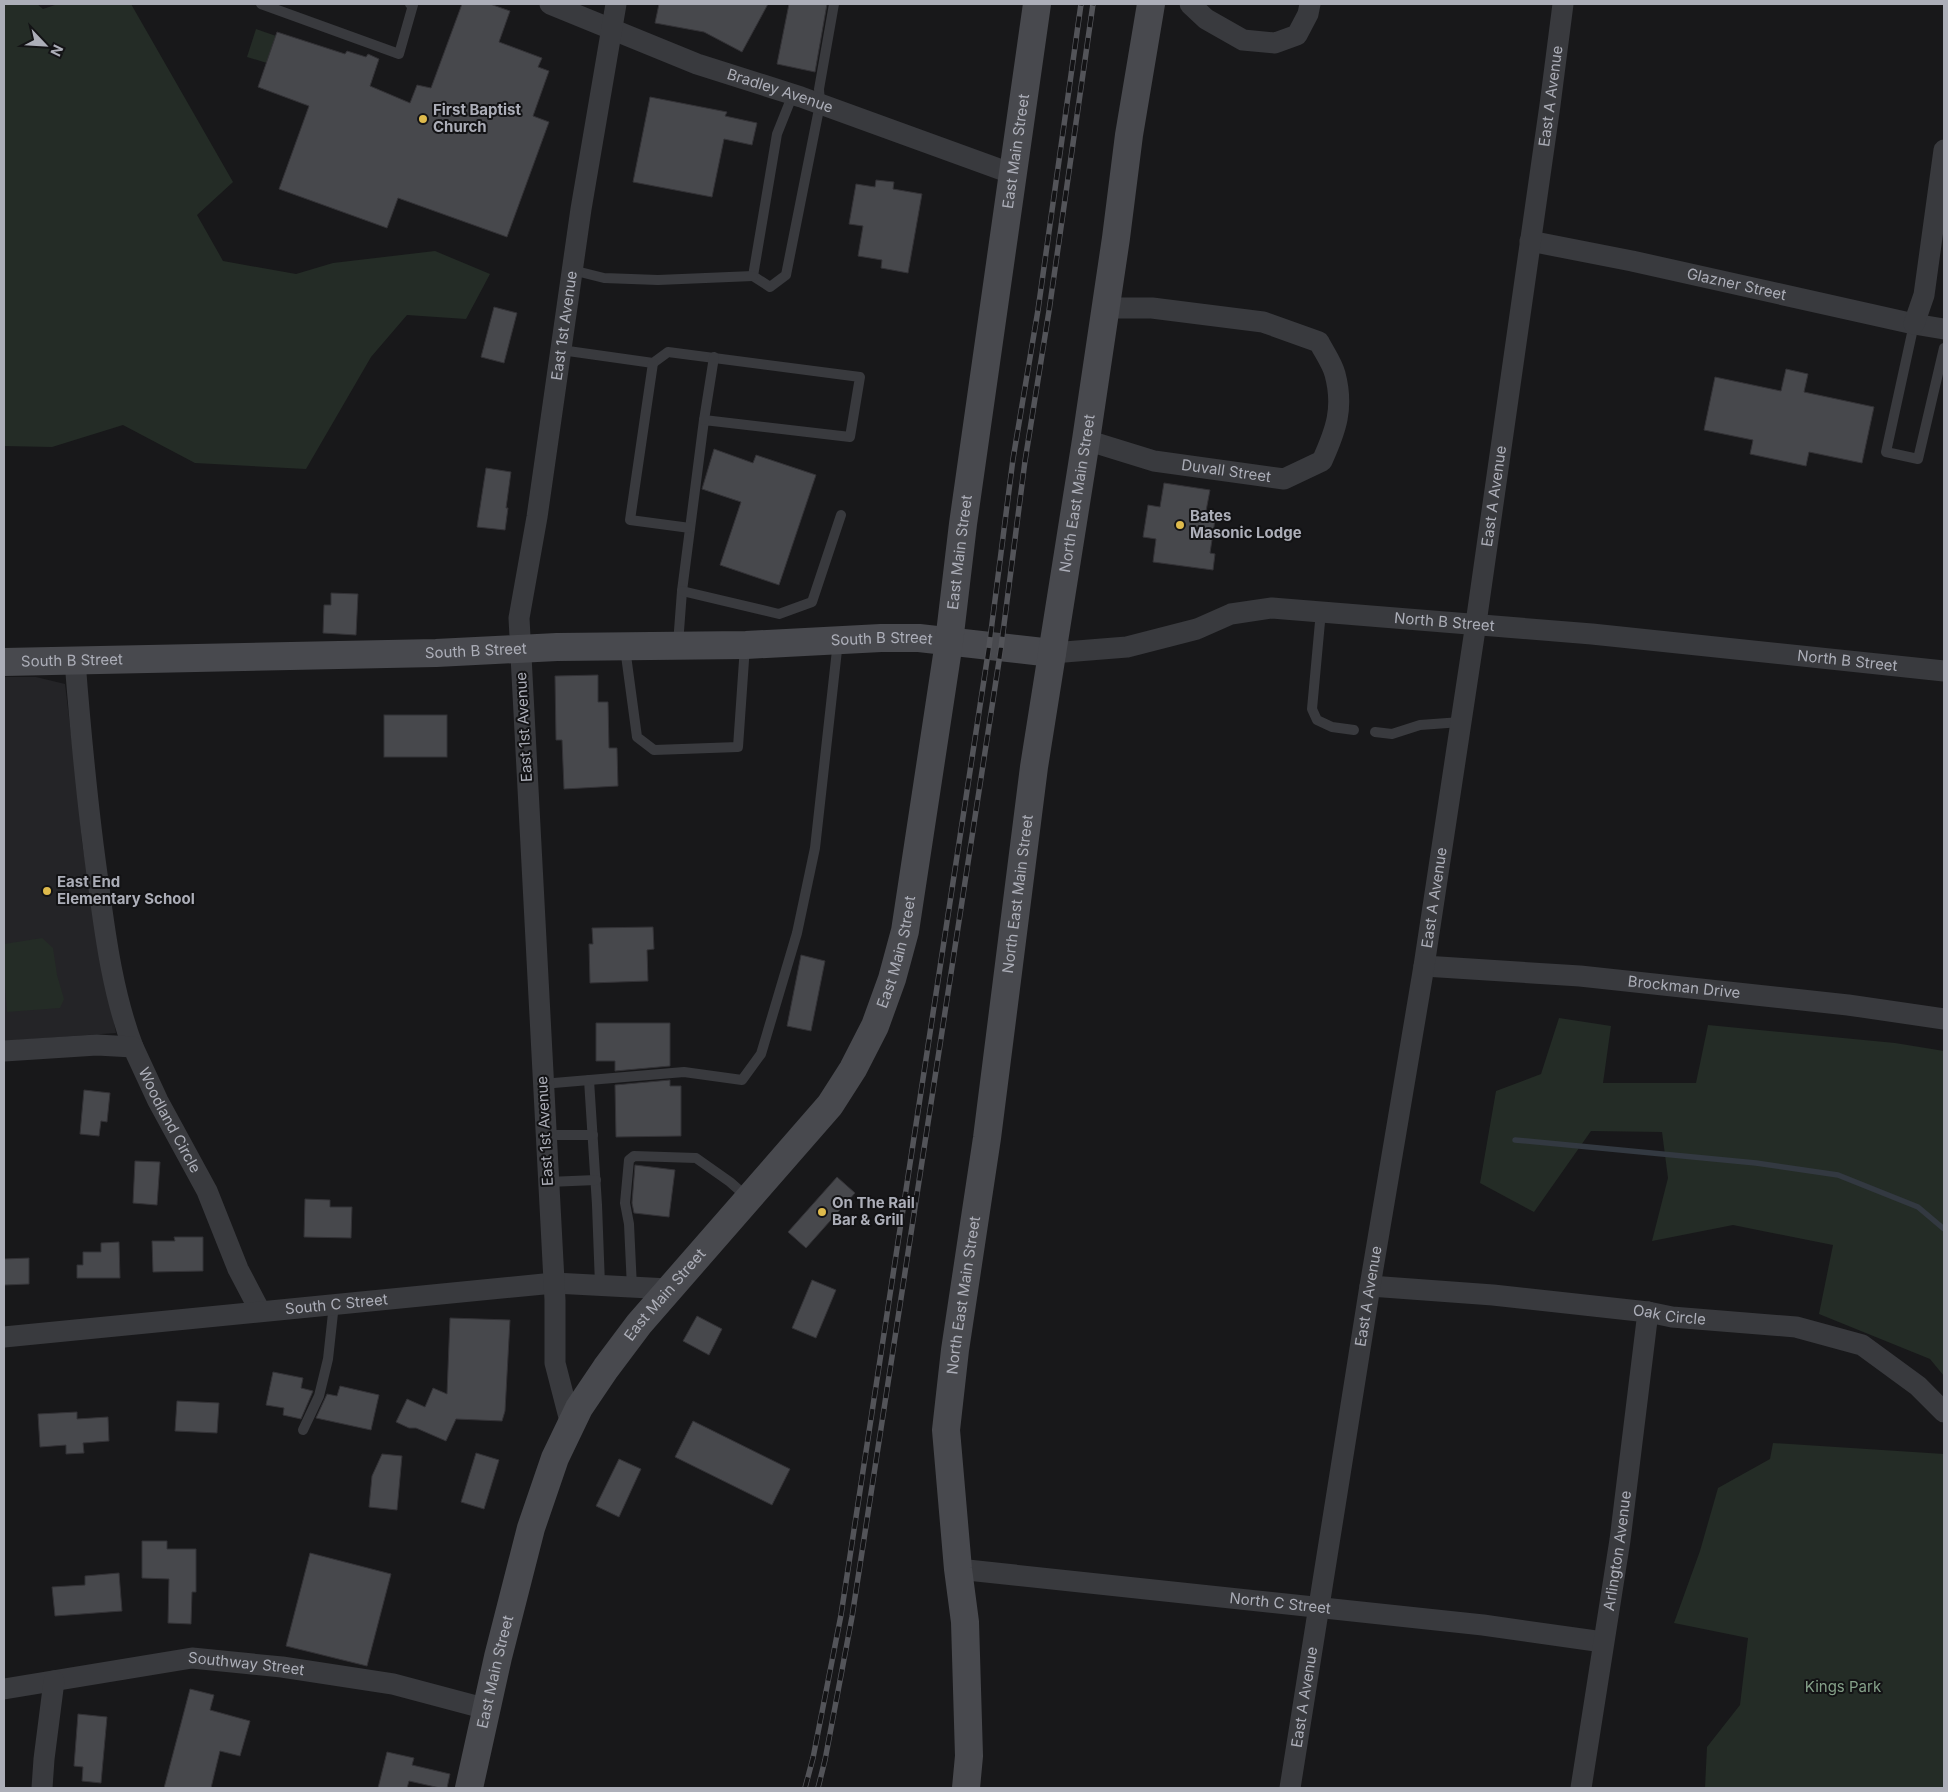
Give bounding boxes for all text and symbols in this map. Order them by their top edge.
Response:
north arrow [20,20,70,70]
text: N [47,42,67,59]
street label: East A Avenue [1534,44,1567,148]
street label: Bradley Avenue [725,64,836,117]
street label: East Main Street [998,93,1033,210]
place label: First Baptist Church [433,100,521,136]
marker: First Baptist Church [417,113,429,125]
street label: Glazner Street [1685,264,1788,304]
street label: East 1st Avenue [547,269,581,381]
street label: North East Main Street [1055,413,1099,574]
street label: East A Avenue [1477,444,1510,548]
street label: Duvall Street [1180,455,1272,486]
street label: East Main Street [943,494,976,611]
place label: Bates Masonic Lodge [1190,506,1302,542]
marker: Bates Masonic Lodge [1174,519,1186,531]
street label: North B Street [1393,608,1495,635]
street label: South B Street [830,628,934,650]
street label: South B Street [425,639,527,662]
street label: North B Street [1796,646,1899,675]
street label: South B Street [21,650,123,671]
street label: East 1st Avenue [511,671,536,783]
street label: North East Main Street [998,813,1037,974]
street label: East A Avenue [1417,846,1451,949]
place label: East End Elementary School [57,872,195,908]
marker: East End Elementary School [41,885,53,897]
street label: East Main Street [872,894,919,1011]
street label: Brockman Drive [1627,971,1741,1002]
street label: Woodland Circle [135,1064,205,1176]
street label: East 1st Avenue [532,1075,557,1187]
place label: On The Rail Bar & Grill [832,1193,915,1229]
marker: On The Rail Bar & Grill [816,1206,828,1218]
street label: North East Main Street [942,1215,984,1375]
street label: East Main Street [620,1244,709,1344]
street label: East A Avenue [1350,1244,1386,1348]
street label: South C Street [284,1289,389,1318]
street label: Oak Circle [1632,1300,1707,1329]
street label: Arlington Avenue [1599,1490,1635,1612]
street label: North C Street [1229,1588,1332,1618]
street label: East Main Street [472,1613,517,1730]
street label: East A Avenue [1287,1645,1321,1749]
street label: Southway Street [187,1648,306,1679]
park label: Kings Park [1805,1677,1882,1696]

